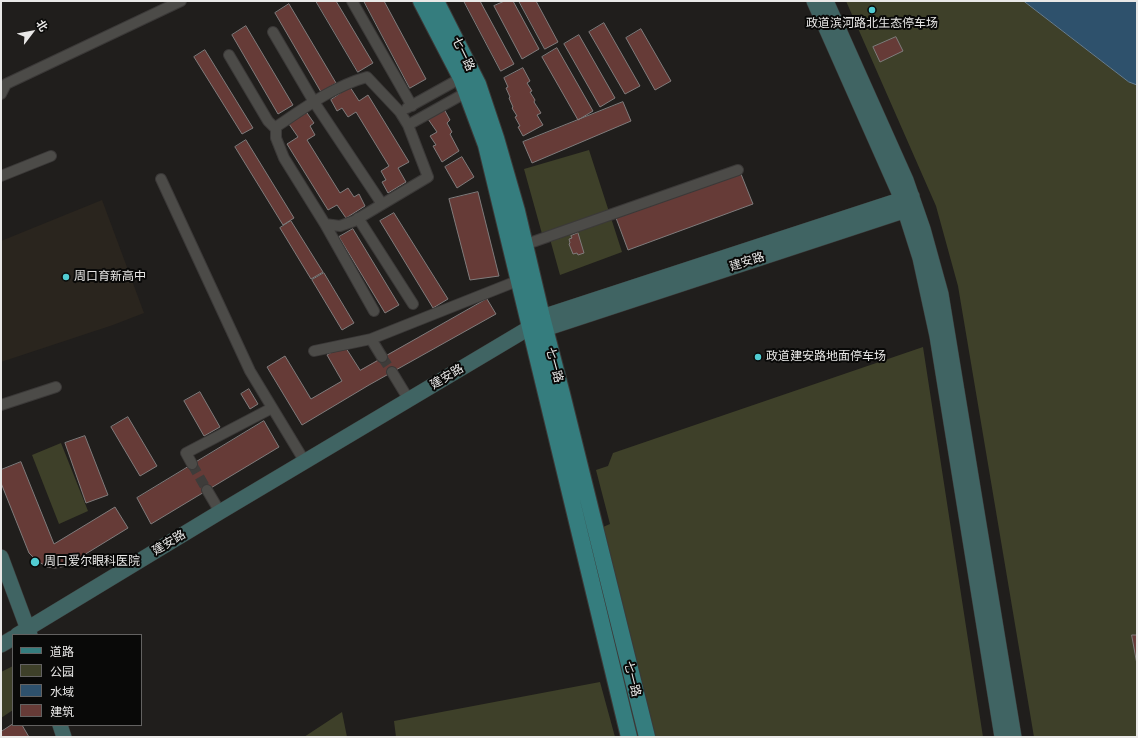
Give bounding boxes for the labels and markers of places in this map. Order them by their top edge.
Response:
marker: 政道滨河路北生态停车场 [867,5,877,15]
place label: 政道滨河路北生态停车场 [806,17,938,31]
place label: 周口育新高中 [74,270,146,284]
marker: 周口育新高中 [61,272,71,282]
place label: 政道建安路地面停车场 [766,350,886,364]
marker: 政道建安路地面停车场 [753,352,763,362]
place label: 周口爱尔眼科医院 [44,555,140,569]
marker: 周口爱尔眼科医院 [29,556,41,568]

